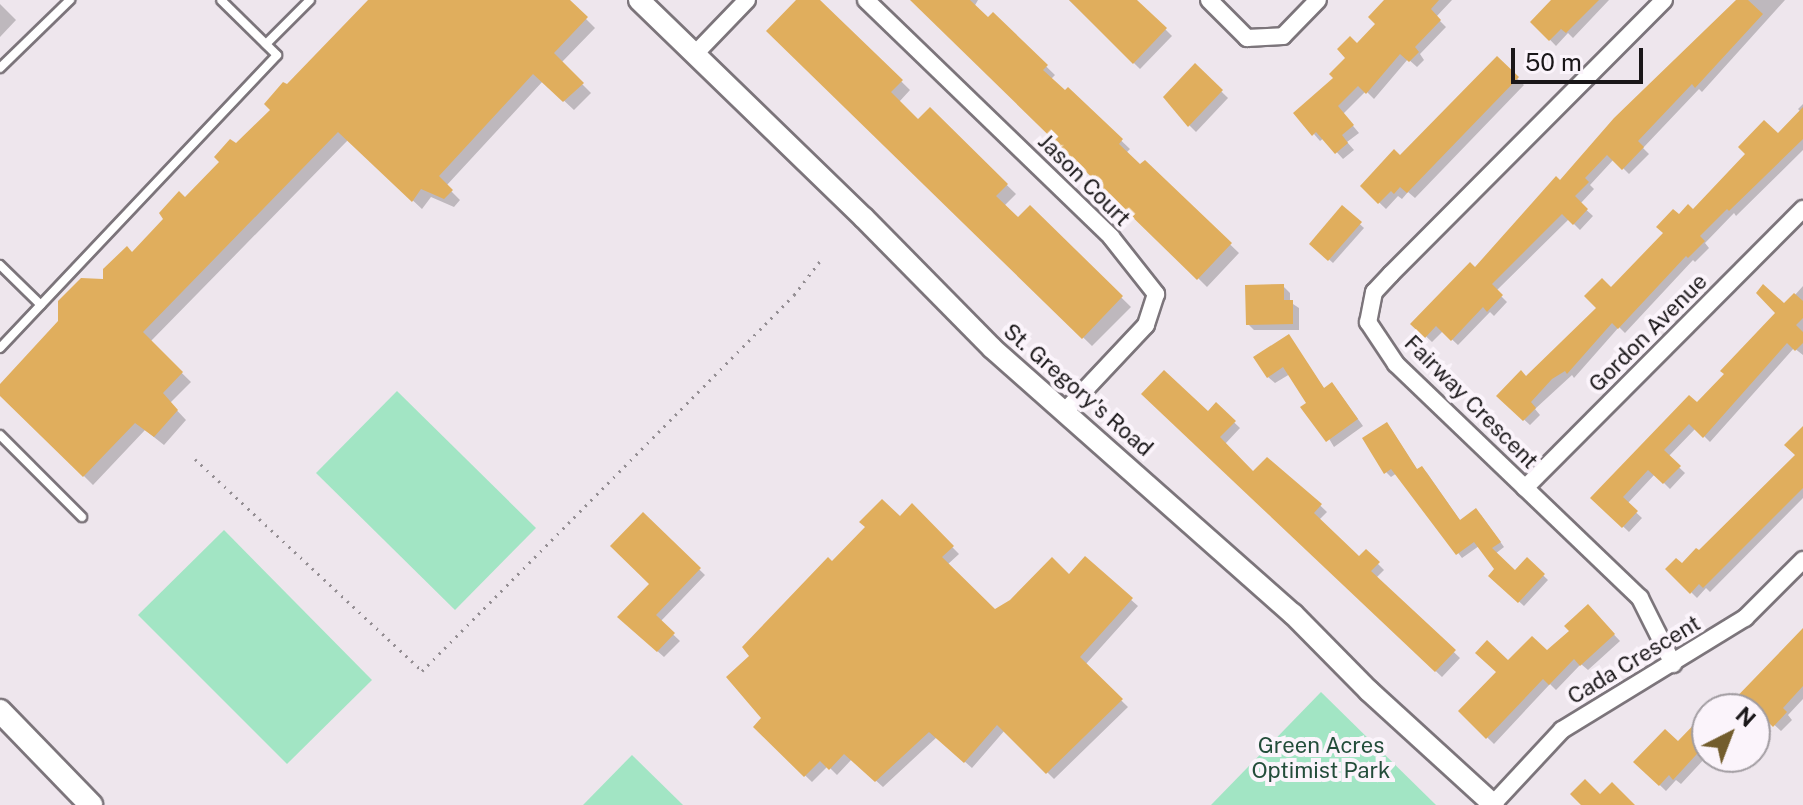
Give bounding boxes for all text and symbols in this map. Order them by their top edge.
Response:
scale bar [1515,32,1647,82]
text: 50 m [1525,48,1582,76]
street label: Jason Court [1032,128,1136,232]
street label: Gordon Avenue [1583,268,1713,398]
street label: St. Gregory's Road [998,318,1158,462]
street label: Fairway Crescent [1399,330,1543,474]
street label: Cada Crescent [1563,610,1705,710]
north arrow [1691,693,1771,773]
text: N [1731,701,1761,732]
park label: Green Acres Optimist Park [1252,732,1390,784]

